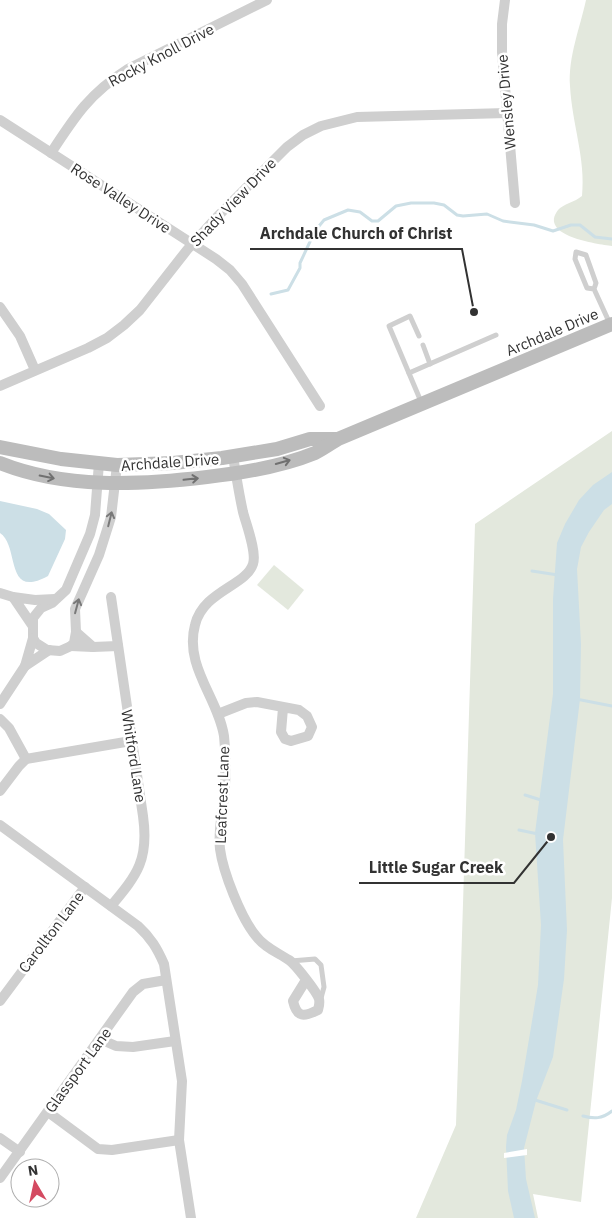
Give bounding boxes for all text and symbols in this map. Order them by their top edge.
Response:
street label: Rocky Knoll Drive [105,19,217,91]
street label: Wensley Drive [492,54,520,150]
street label: Shady View Drive [186,154,280,250]
street label: Rose Valley Drive [67,159,175,237]
callout: Archdale Church of Christ [250,218,462,249]
text: Archdale Church of Christ [260,223,452,243]
street label: Archdale Drive [503,304,601,360]
street label: Archdale Drive [120,449,220,475]
one-way arrow [274,457,290,467]
one-way arrow [38,472,54,482]
one-way arrow [183,474,199,484]
one-way arrow [106,512,115,528]
one-way arrow [73,599,82,615]
street label: Whitford Lane [117,708,151,804]
street label: Leafcrest Lane [211,746,233,844]
callout: Little Sugar Creek [359,852,514,883]
text: Little Sugar Creek [369,857,504,877]
street label: Carollton Lane [14,888,88,976]
street label: Glassport Lane [41,1024,115,1116]
north arrow [10,1158,60,1208]
text: N [27,1160,39,1180]

